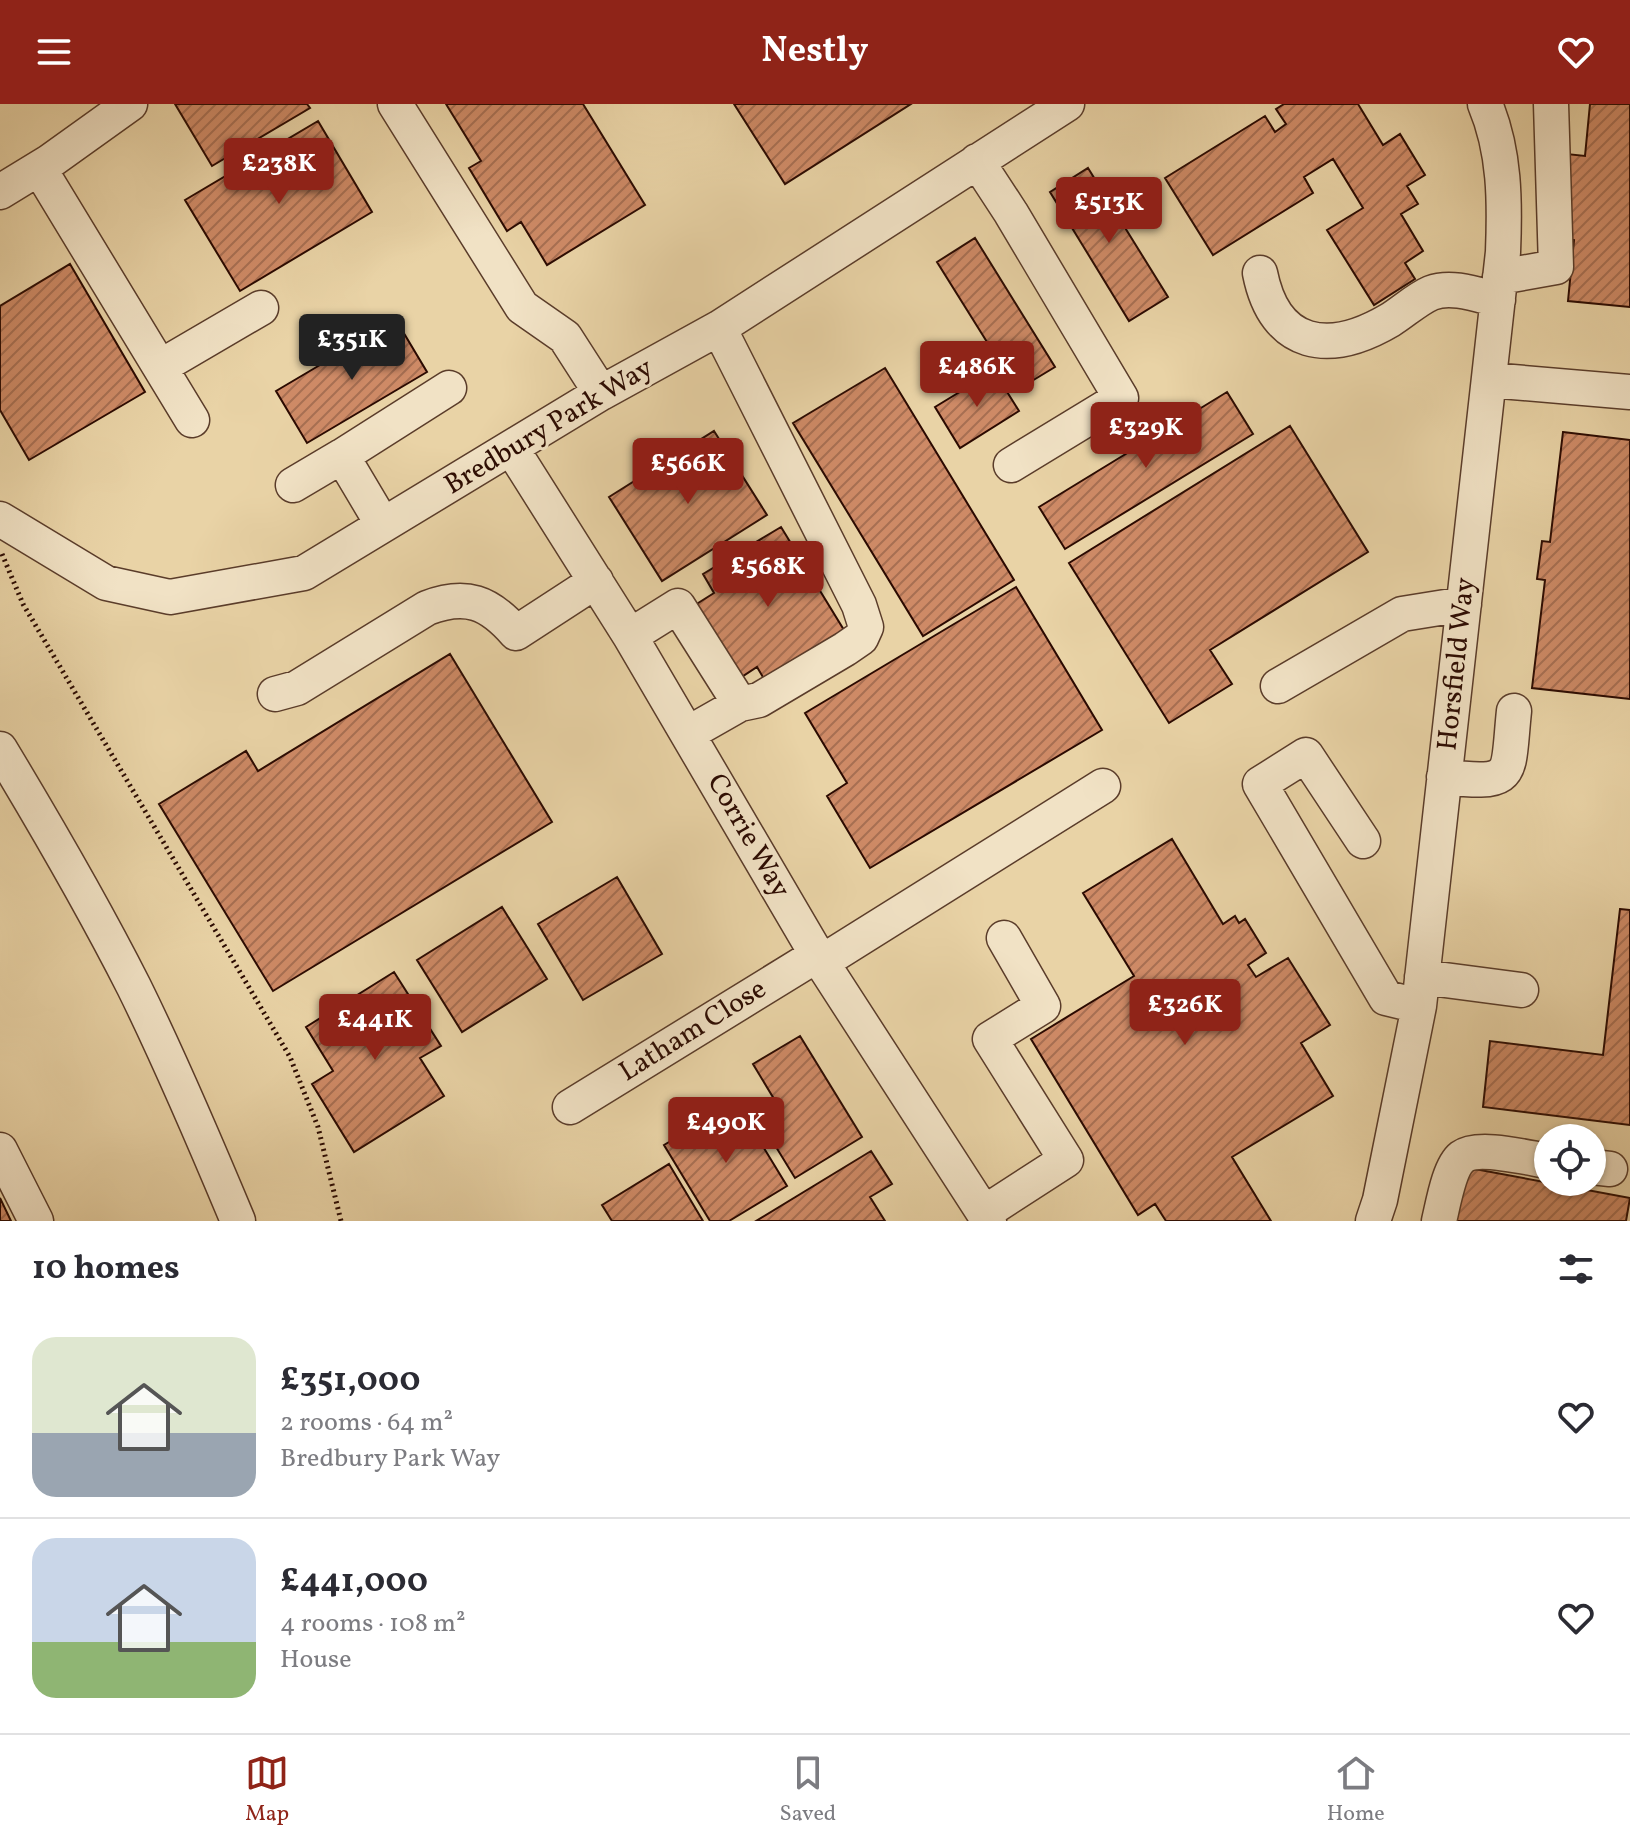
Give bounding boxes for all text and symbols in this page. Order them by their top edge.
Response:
text: Nestly [762,27,868,77]
icon: menu [32,30,76,74]
icon: heart [1554,30,1598,74]
pin: £238K [223,138,335,206]
text: £238K [242,146,316,182]
pin: £513K [1053,177,1165,245]
text: £513K [1074,185,1144,221]
pin: £351K [296,314,408,382]
text: £351K [317,322,387,358]
pin: £486K [921,341,1033,409]
street label: Bredbury Park Way [437,349,661,505]
text: £486K [938,349,1016,385]
pin: £329K [1090,402,1202,470]
text: £329K [1109,410,1183,446]
pin: £566K [632,438,744,506]
text: £566K [651,446,725,482]
pin: £568K [712,541,824,609]
text: £568K [731,549,805,585]
street label: Horsfield Way [1429,576,1485,752]
street label: Corrie Way [697,767,799,905]
street label: Latham Close [612,970,774,1092]
pin: £326K [1129,979,1241,1047]
text: £326K [1148,987,1222,1023]
pin: £441K [319,994,431,1062]
text: £441K [337,1002,413,1038]
pin: £490K [670,1097,782,1165]
text: £490K [686,1105,766,1141]
map controls [1534,1124,1606,1196]
button: locate [1534,1124,1606,1196]
text: 10 homes [32,1246,180,1293]
icon: filters [1554,1247,1598,1291]
text: £351,000 [280,1358,420,1405]
icon: home [96,1369,192,1465]
icon: heart [1554,1395,1598,1439]
text: 2 rooms · 64 m² [280,1405,453,1441]
text: Bredbury Park Way [280,1441,500,1477]
text: £441,000 [280,1559,428,1606]
icon: home [96,1570,192,1666]
icon: heart [1554,1596,1598,1640]
text: 4 rooms · 108 m² [280,1606,466,1642]
text: House [280,1642,352,1678]
tab: Map [245,1751,289,1830]
tab: Saved [780,1751,836,1830]
tab: Home [1327,1751,1385,1830]

